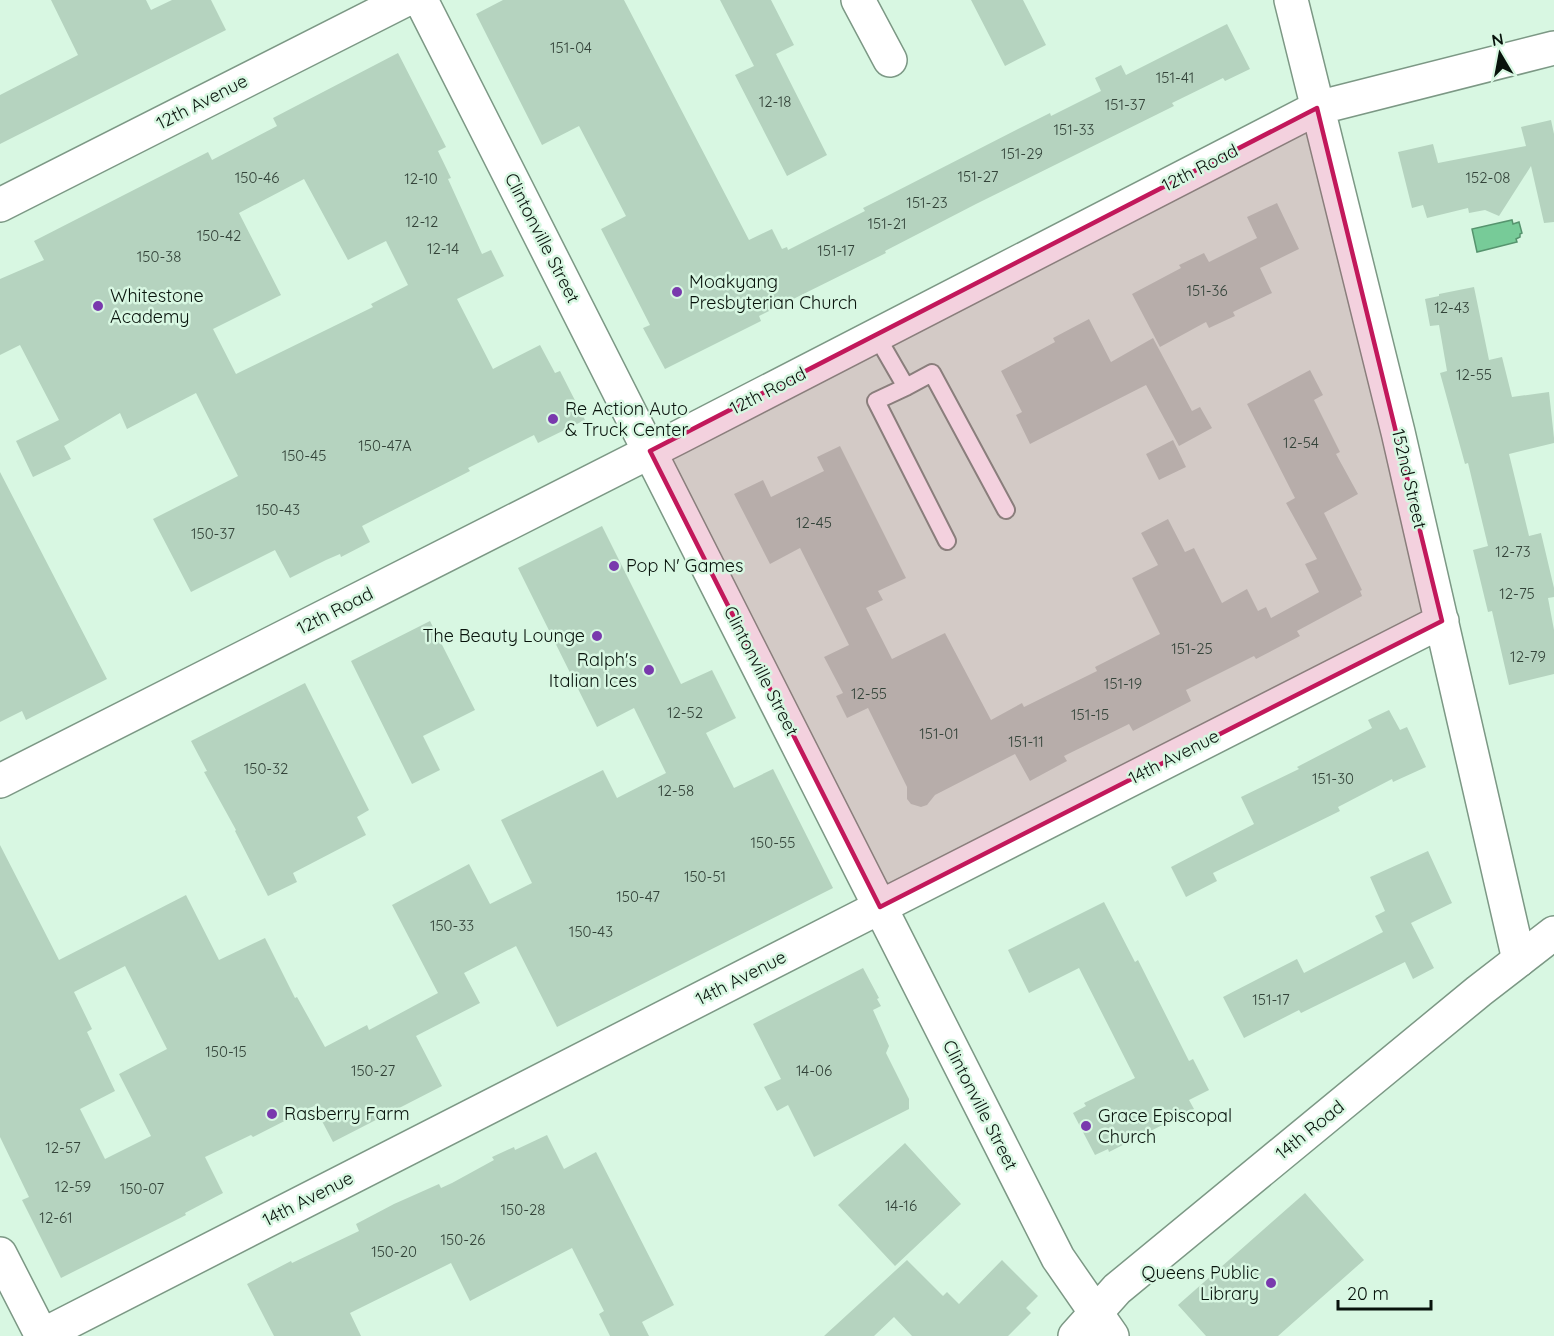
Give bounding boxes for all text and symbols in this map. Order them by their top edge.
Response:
north arrow [1470,24,1530,84]
text: N [1490,28,1505,50]
house number: 151-04 [550,38,592,57]
house number: 151-41 [1156,68,1194,87]
street label: 12th Avenue [152,69,251,134]
house number: 12-18 [759,92,791,111]
house number: 151-37 [1105,95,1146,114]
house number: 151-33 [1054,120,1095,139]
street label: 12th Road [1158,139,1242,197]
house number: 151-29 [1001,144,1043,163]
house number: 151-27 [958,167,999,186]
house number: 150-46 [235,168,279,187]
house number: 152-08 [1466,168,1510,187]
house number: 12-10 [404,169,438,188]
street label: Clintonville Street [500,169,585,307]
house number: 151-23 [906,193,948,212]
house number: 12-12 [406,212,438,231]
house number: 151-21 [868,214,907,233]
house number: 150-42 [197,226,241,245]
house number: 12-14 [427,239,459,258]
house number: 151-17 [817,241,855,260]
house number: 150-38 [137,247,181,266]
place label: Moakyang Presbyterian Church [689,270,858,314]
house number: 151-36 [1186,281,1228,300]
place label: Whitestone Academy [110,284,204,328]
marker: Moakyang Presbyterian Church [670,285,684,299]
house number: 12-43 [1434,298,1470,317]
marker: Whitestone Academy [91,299,105,313]
street label: 12th Road [726,362,810,420]
house number: 12-55 [1456,365,1492,384]
place label: Re Action Auto & Truck Center [565,397,688,441]
marker: Re Action Auto & Truck Center [546,412,560,426]
street label: 152nd Street [1387,427,1432,531]
house number: 12-54 [1283,433,1319,452]
house number: 150-47A [358,436,412,455]
house number: 150-45 [282,446,326,465]
house number: 150-43 [256,500,300,519]
house number: 12-45 [796,513,832,532]
house number: 150-37 [191,524,235,543]
house number: 12-73 [1495,542,1531,561]
place label: Pop N' Games [626,554,743,577]
marker: Pop N' Games [607,559,621,573]
street label: 12th Road [293,582,377,640]
house number: 12-75 [1499,584,1535,603]
street label: Clintonville Street [719,602,804,740]
place label: The Beauty Lounge [423,624,585,647]
marker: The Beauty Lounge [590,629,604,643]
house number: 151-25 [1171,639,1213,658]
house number: 12-79 [1510,647,1546,666]
place label: Ralph's Italian Ices [549,648,637,692]
marker: Ralph's Italian Ices [642,663,656,677]
house number: 151-19 [1104,674,1142,693]
house number: 12-55 [851,684,887,703]
house number: 12-52 [667,703,703,722]
house number: 151-15 [1071,705,1109,724]
house number: 151-01 [919,724,959,743]
street label: 14th Avenue [1125,724,1223,789]
house number: 151-11 [1008,732,1044,751]
house number: 150-32 [244,759,288,778]
house number: 151-30 [1312,769,1354,788]
house number: 12-58 [658,781,694,800]
house number: 150-55 [751,833,795,852]
house number: 150-51 [684,867,726,886]
house number: 150-47 [616,887,660,906]
house number: 150-33 [430,916,474,935]
house number: 150-43 [569,922,613,941]
street label: 14th Avenue [692,945,790,1010]
house number: 151-17 [1252,990,1290,1009]
street label: Clintonville Street [938,1036,1023,1174]
house number: 150-15 [205,1042,247,1061]
house number: 150-27 [351,1061,395,1080]
house number: 14-06 [796,1061,832,1080]
street label: 14th Road [1271,1095,1349,1164]
place label: Rasberry Farm [284,1102,410,1125]
place label: Grace Episcopal Church [1098,1104,1232,1148]
marker: Rasberry Farm [265,1107,279,1121]
marker: Grace Episcopal Church [1079,1119,1093,1133]
house number: 12-57 [45,1138,81,1157]
street label: 14th Avenue [259,1166,357,1231]
house number: 12-59 [55,1177,91,1196]
house number: 150-07 [120,1179,164,1198]
house number: 14-16 [885,1196,917,1215]
house number: 150-28 [501,1200,545,1219]
house number: 12-61 [39,1208,73,1227]
house number: 150-26 [441,1230,485,1249]
house number: 150-20 [371,1242,417,1261]
place label: Queens Public Library [1142,1261,1259,1305]
scale bar [1338,1273,1431,1311]
marker: Queens Public Library [1264,1276,1278,1290]
text: 20 m [1347,1282,1389,1305]

